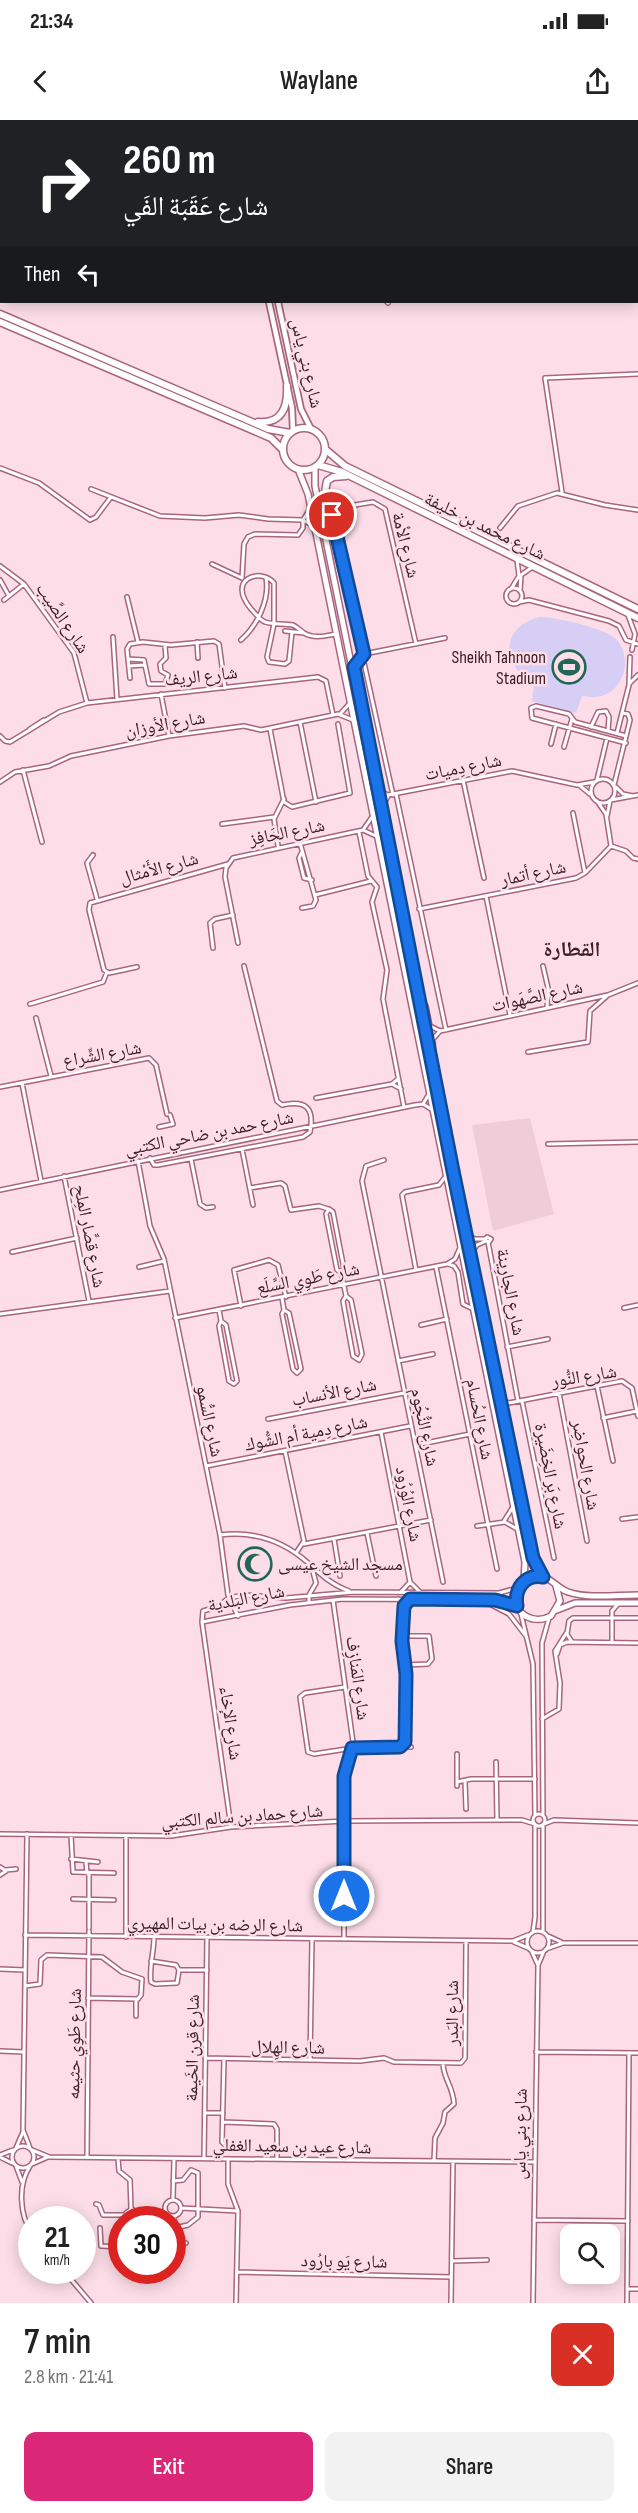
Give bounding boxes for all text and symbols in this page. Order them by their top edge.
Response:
text: 21:34 [30,8,73,35]
icon: back [24,65,57,98]
text: Waylane [280,65,358,97]
icon: share [581,65,614,98]
text: 260 m [123,135,216,186]
icon: right [24,144,102,222]
text: شارع عَقَبَة الفَي [123,191,268,223]
icon: left [72,258,105,291]
text: Then [24,261,60,288]
street label: شارع بني ياس [283,316,327,411]
street label: شارع محمد بن خليفة [421,488,549,565]
pin [306,489,357,540]
icon: arrive [315,498,348,531]
street label: شارع الأمة [387,510,424,580]
street label: شارع الصَّيب [31,579,94,657]
place label: Sheikh Tahnoon Stadium [451,647,546,689]
sports icon: Sheikh Tahnoon Stadium [551,649,587,685]
street label: شارع الريف [163,662,239,691]
street label: شارع الأوزان [123,707,207,742]
street label: شارع دِميات [423,750,503,785]
street label: شارع الحَافِز [247,815,327,850]
street label: شارع الأَمْثال [117,847,201,889]
street label: شارع أتمار [497,856,568,891]
district label: القطارة [544,937,600,962]
street label: شارع الصَّهَوات [490,977,585,1016]
street label: شارع الشِّراع [61,1037,143,1072]
street label: شارع حمد بن ضاحي الكتبي [123,1107,296,1164]
street label: شارع قصَّار المِلح [68,1183,110,1290]
street label: شارع الجارِينة [490,1247,529,1338]
street label: شارع طَوِي السِّلَع [255,1258,362,1302]
street label: شارع النُّور [549,1361,618,1392]
street label: شارع الأنساب [290,1374,378,1411]
street label: شارع الحُسام [460,1377,498,1462]
street label: شارع السُّمو [192,1383,227,1459]
street label: شارع النُّجُوم [405,1386,443,1468]
street label: شارع دِمية أم الشُّوك [243,1411,369,1457]
street label: شارع الحواضِر [567,1417,604,1512]
street label: شارع بَر الخِضَيرة [530,1421,571,1531]
street label: شارع الوُرُود [391,1465,426,1544]
mosque icon: مسجد الشيخ عيسى [237,1546,273,1582]
place label: مسجد الشيخ عيسى [278,1554,403,1576]
street label: شارع البلدية [206,1581,286,1616]
street label: شارع المَنازِف [339,1635,374,1722]
street label: شارع الإخاء [215,1685,246,1761]
street label: شارع حماد بن سالم الكتبي [160,1800,324,1836]
position arrow [312,1864,376,1928]
street label: شارع الرضه بن بيات المهيري [127,1912,303,1940]
street label: شارع البَدر [442,1980,463,2047]
street label: شارع طَوِي حثيمه [63,1988,90,2100]
street label: شارع قرن الخَيمة [181,1994,204,2102]
street label: شارع الهِلال [251,2036,325,2061]
street label: شارع بني ياس [509,2088,535,2180]
street label: شارع عيد بن سعيد الغفلي [212,2135,372,2162]
speed limit sign: 30 [108,2206,186,2284]
text: 21 [45,2220,69,2256]
map controls [560,2224,620,2284]
button: search [560,2224,620,2284]
street label: شارع يَو بارُود [300,2250,388,2273]
text: km/h [44,2251,70,2270]
text: 7 min [24,2321,91,2364]
button: close [551,2323,614,2386]
text: 2.8 km · 21:41 [24,2365,113,2389]
button: Exit [24,2432,313,2501]
button: Share [325,2432,614,2501]

